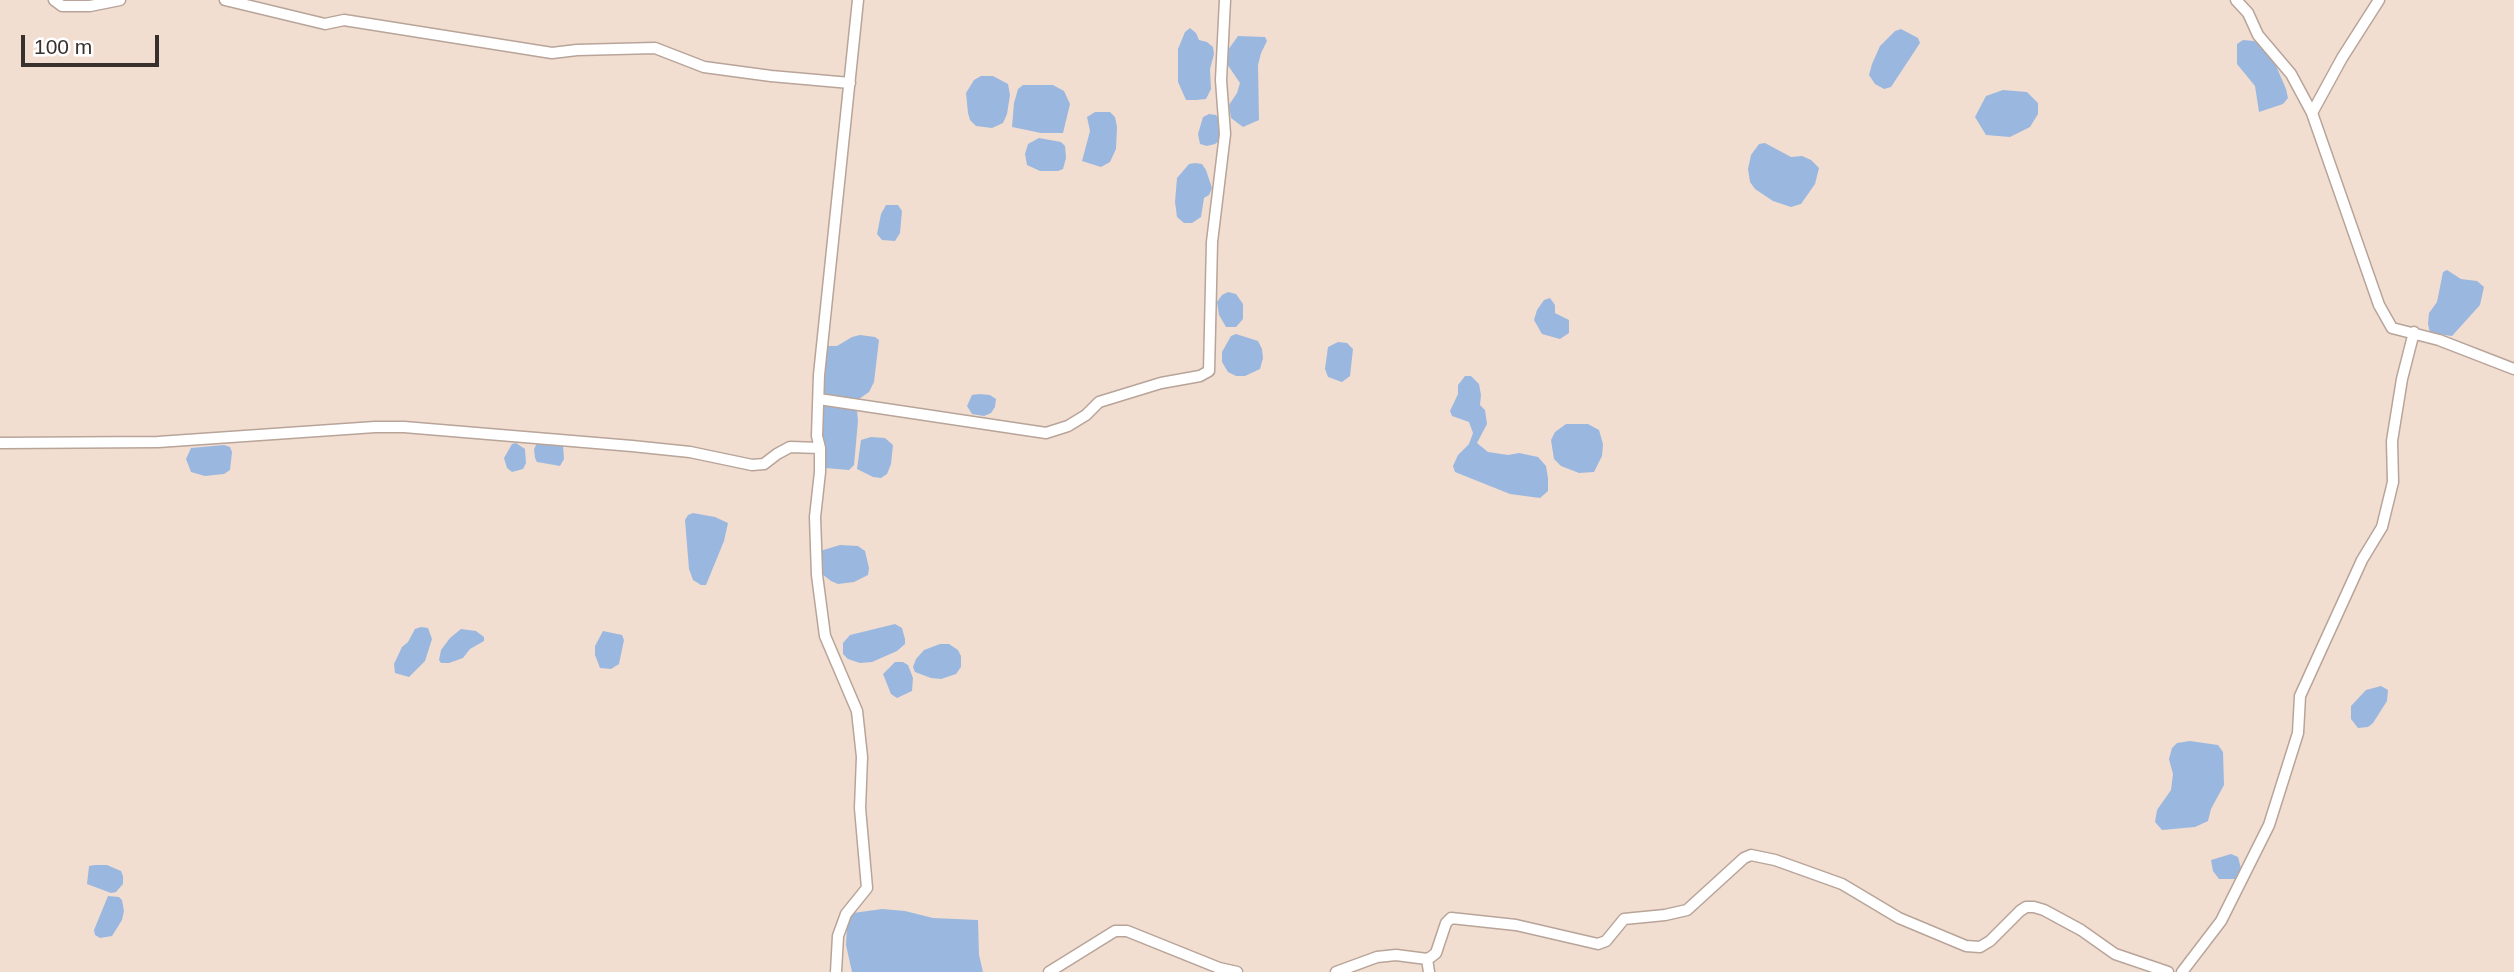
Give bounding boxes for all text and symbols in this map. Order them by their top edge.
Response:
scale bar [24,21,163,65]
text: 100 m [34,35,92,58]

